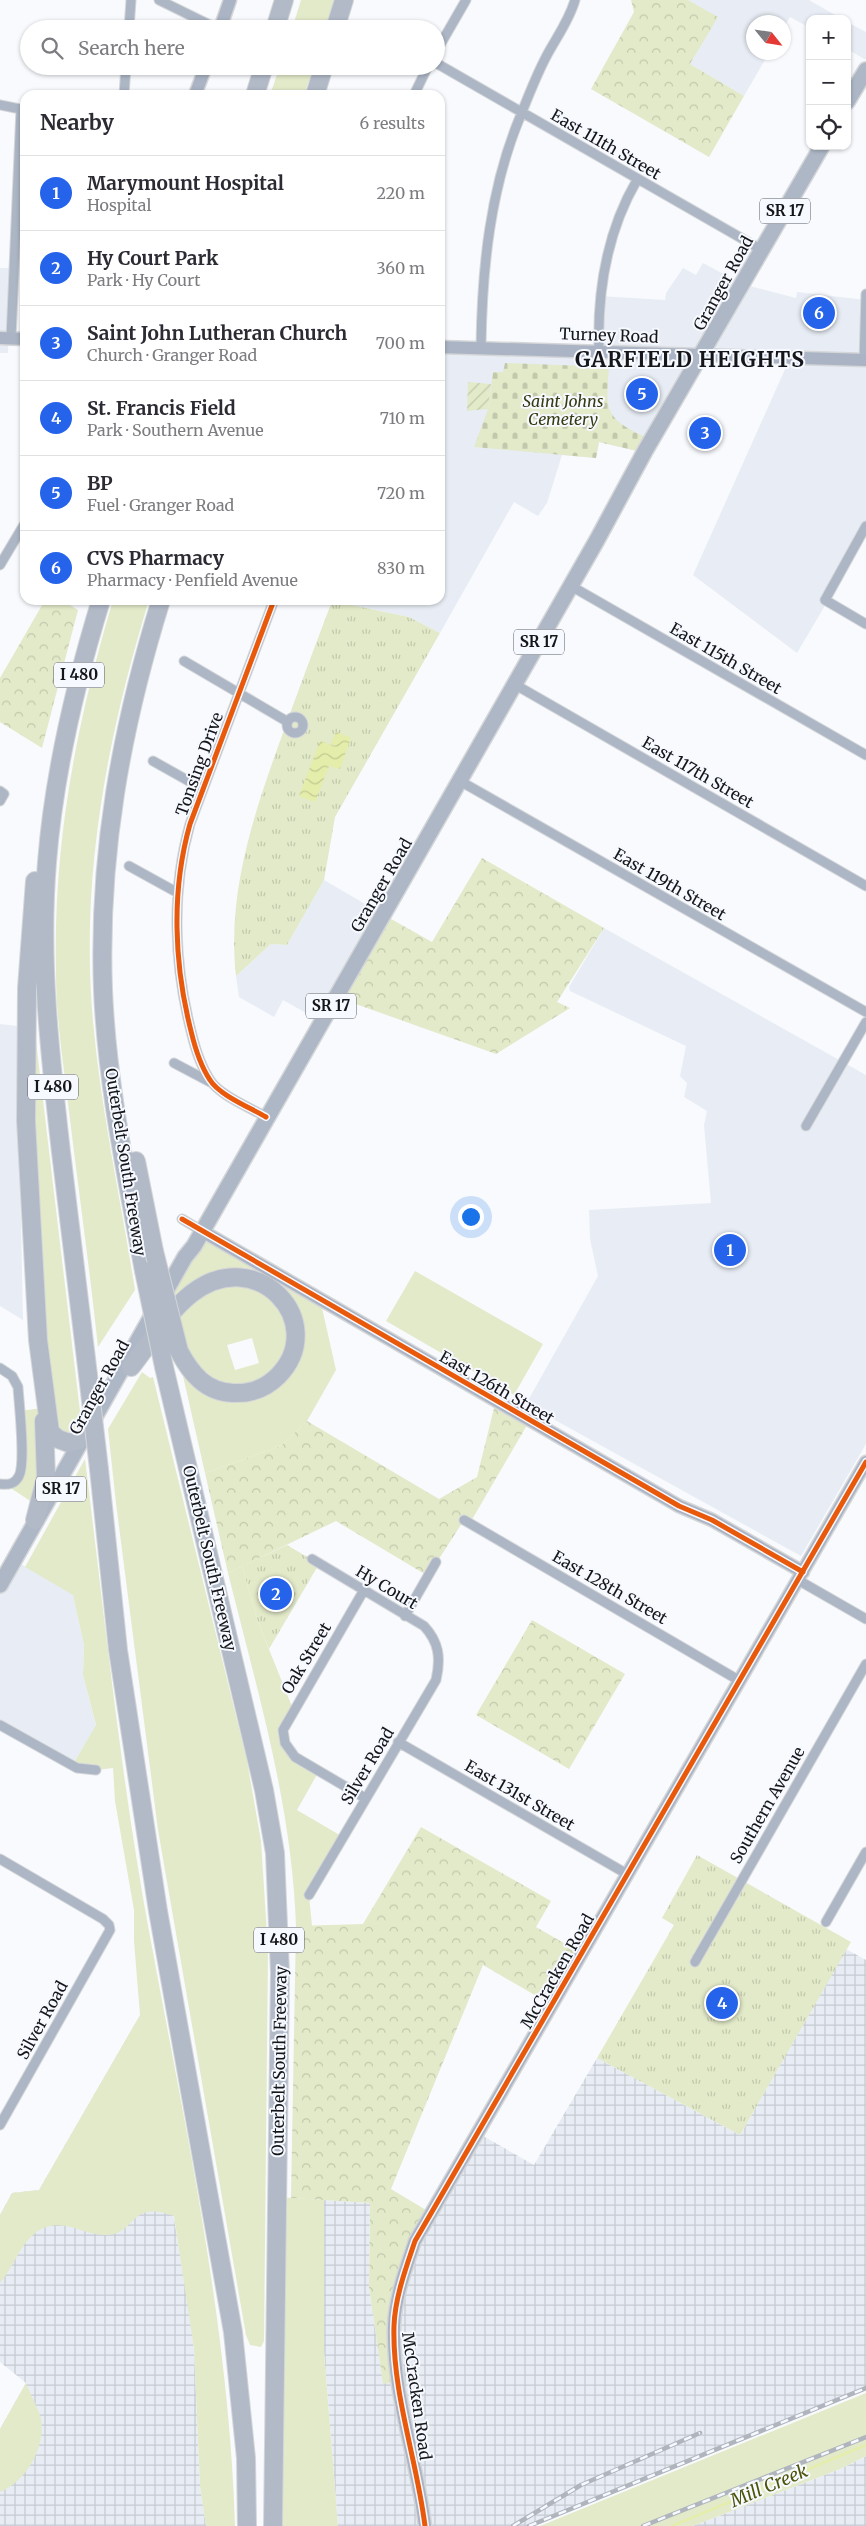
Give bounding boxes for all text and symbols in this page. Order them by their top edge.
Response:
north arrow [746,15,791,60]
map controls [806,15,851,150]
button: + [806,15,851,60]
search box [20,20,445,75]
icon: search [38,34,66,62]
text: Search here [78,36,185,60]
button: − [806,60,851,105]
street label: East 111th Street [547,104,665,184]
button: locate [806,105,851,150]
text: Nearby [40,109,114,136]
text: 6 results [360,113,425,133]
text: Marymount Hospital [87,171,284,195]
text: 1 [52,183,60,203]
text: 220 m [377,183,425,203]
text: Hospital [87,195,151,215]
road number: SR 17 [760,198,810,224]
street label: Granger Road [689,232,757,334]
text: Hy Court Park [87,246,218,270]
text: 2 [51,258,61,278]
text: 360 m [376,258,425,278]
text: Park · Hy Court [87,270,200,290]
pin: 6 [803,294,835,332]
text: Saint John Lutheran Church [87,321,347,345]
street label: Turney Road [559,323,659,347]
text: 3 [51,333,61,353]
text: 700 m [376,333,425,353]
text: Church · Granger Road [87,345,257,365]
district label: GARFIELD HEIGHTS [575,346,805,373]
pin: 5 [626,375,658,413]
park label: Saint Johns Cemetery [522,391,604,429]
text: St. Francis Field [87,396,236,420]
text: 4 [51,408,61,428]
text: 710 m [380,408,425,428]
pin: 3 [689,414,721,452]
text: Park · Southern Avenue [87,420,264,440]
text: BP [87,471,113,495]
text: 5 [51,483,61,503]
text: 720 m [377,483,425,503]
text: Fuel · Granger Road [87,495,234,515]
text: CVS Pharmacy [87,546,224,570]
text: 6 [51,558,61,578]
text: 830 m [377,558,425,578]
text: Pharmacy · Penfield Avenue [87,570,298,590]
street label: East 115th Street [667,618,786,698]
road number: SR 17 [514,630,564,654]
road number: I 480 [54,662,104,688]
street label: Tonsing Drive [171,709,227,819]
street label: East 117th Street [639,732,758,812]
street label: Granger Road [346,834,416,935]
street label: East 119th Street [610,844,730,925]
road number: SR 17 [306,994,356,1018]
street label: Outerbelt South Freeway [101,1067,151,1258]
road number: I 480 [28,1074,78,1100]
your location [458,1204,484,1230]
pin: 1 [714,1231,746,1269]
street label: Granger Road [65,1336,133,1438]
street label: East 126th Street [436,1346,559,1428]
street label: Outerbelt South Freeway [179,1463,241,1653]
road number: SR 17 [36,1476,86,1502]
street label: East 128th Street [549,1546,672,1628]
street label: Hy Court [352,1561,422,1614]
pin: 2 [260,1575,292,1613]
street label: Oak Street [277,1618,336,1697]
street label: Silver Road [336,1724,398,1808]
street label: Southern Avenue [725,1743,809,1867]
street label: East 131st Street [462,1756,579,1835]
street label: McCracken Road [516,1910,598,2032]
road number: I 480 [254,1928,304,1952]
street label: Outerbelt South Freeway [267,1965,291,2156]
street label: Silver Road [12,1977,72,2063]
pin: 4 [706,1984,738,2022]
street label: McCracken Road [398,2331,436,2462]
water label: Mill Creek [726,2459,811,2513]

